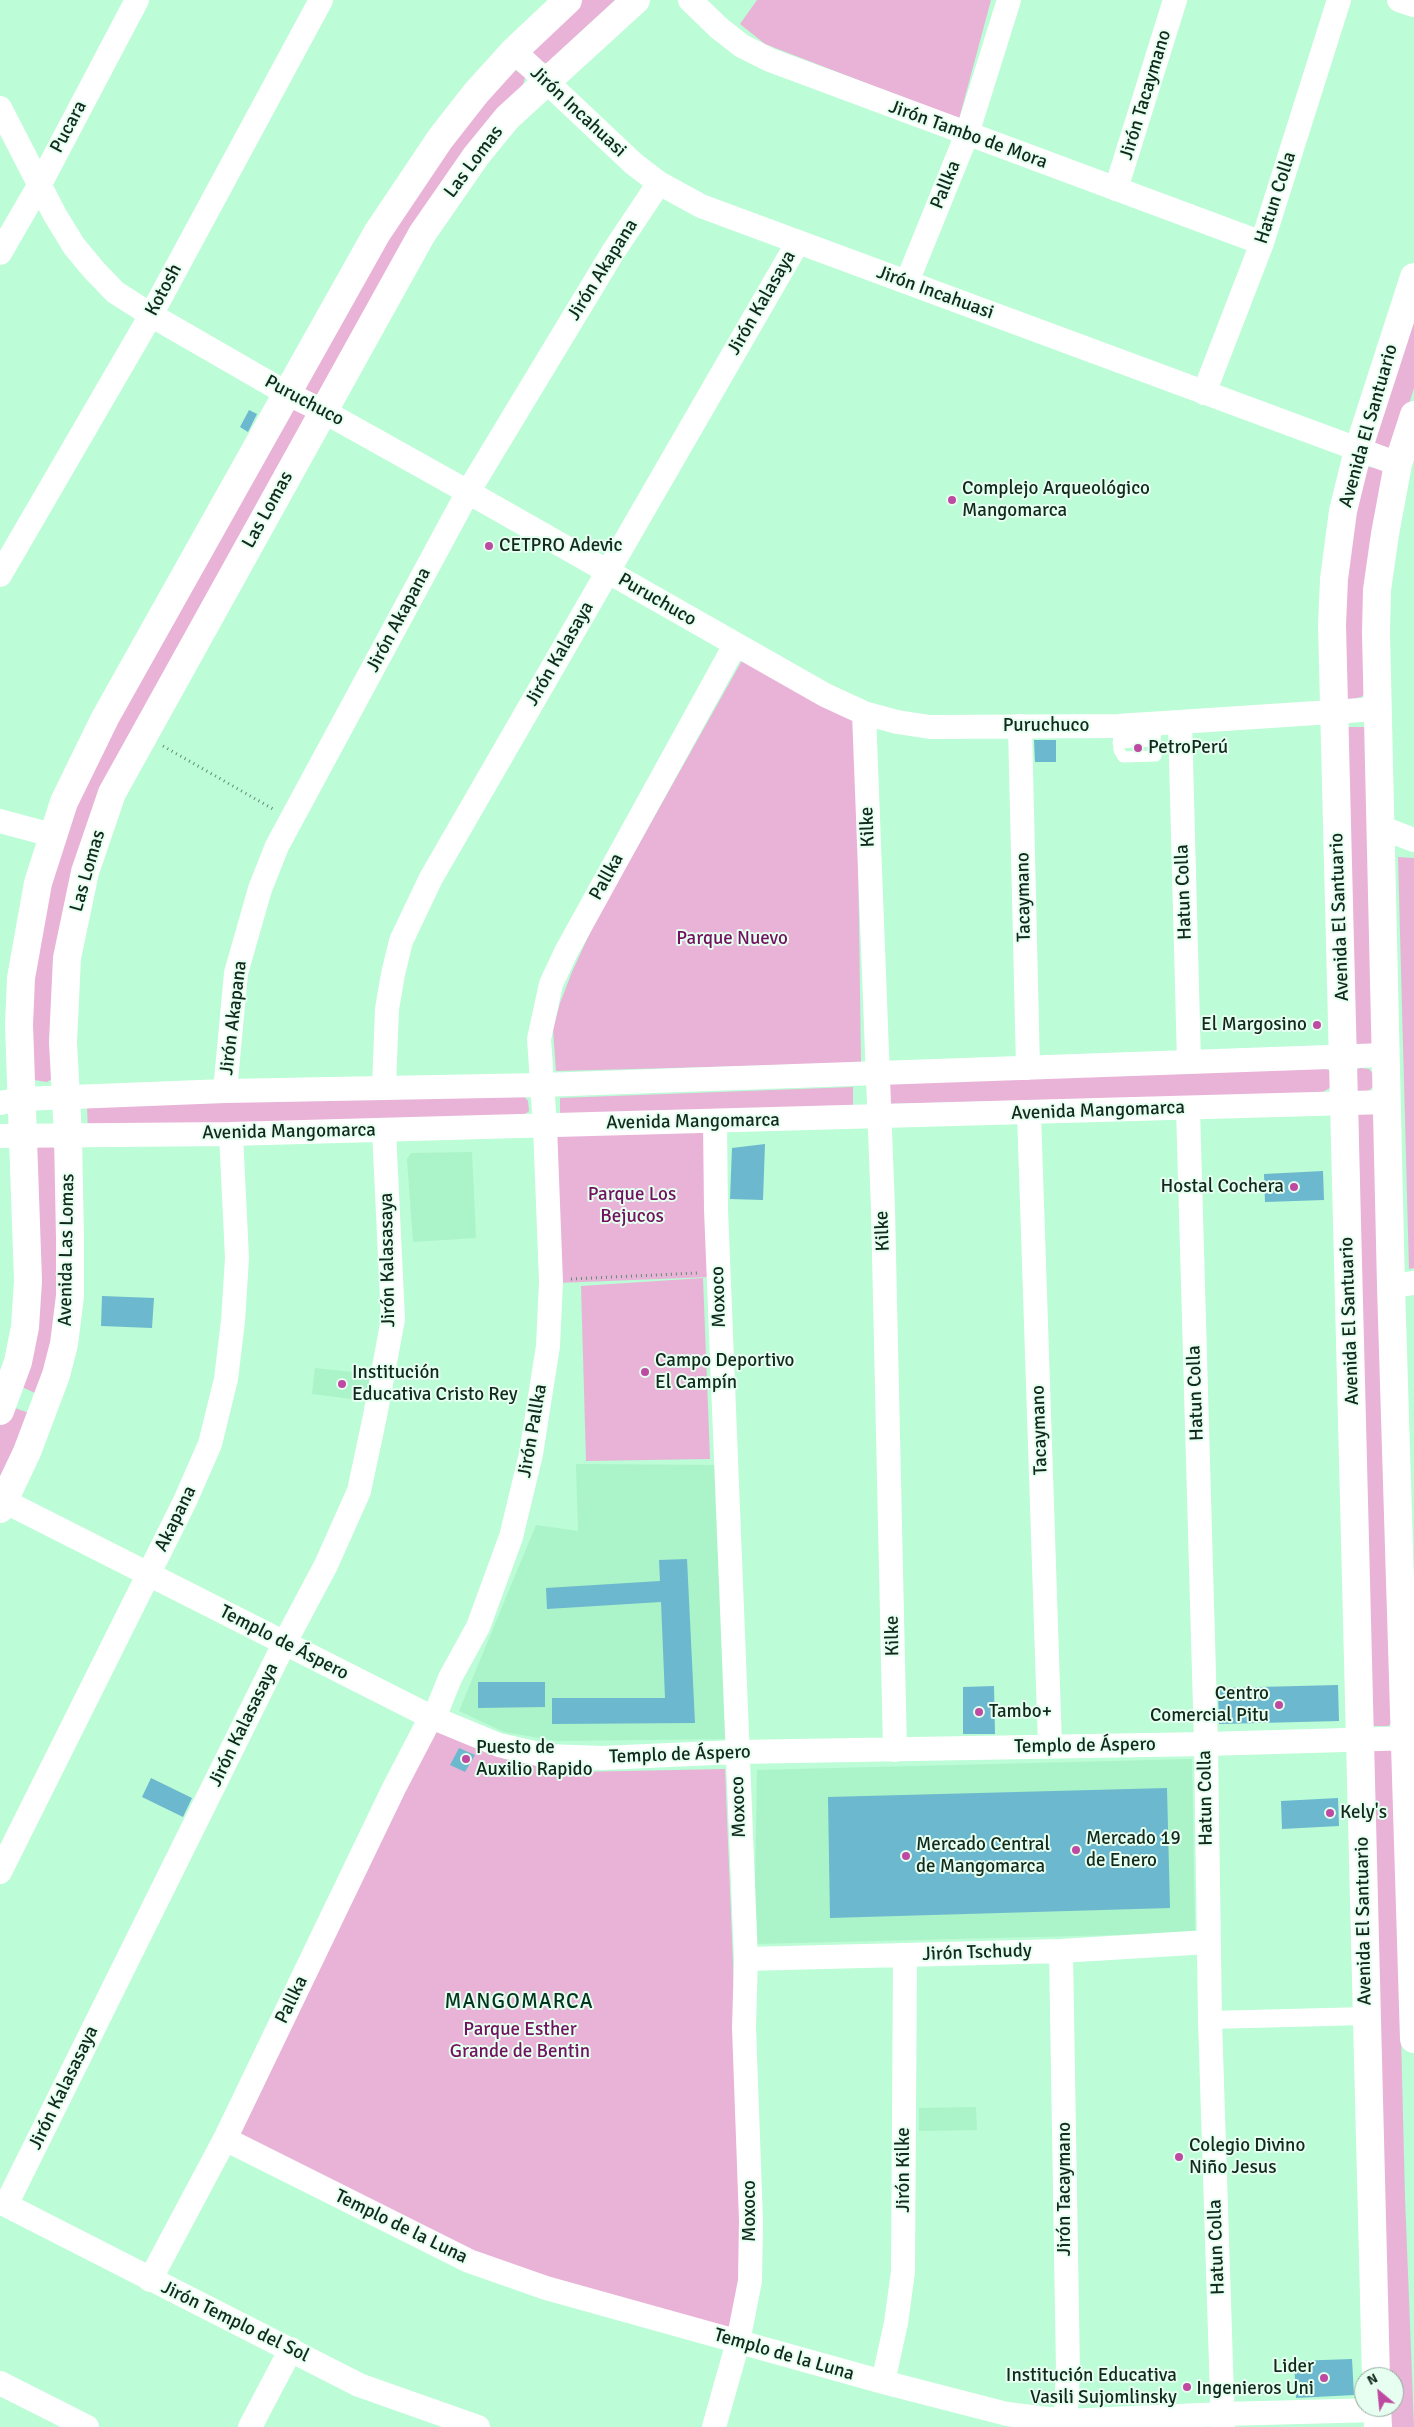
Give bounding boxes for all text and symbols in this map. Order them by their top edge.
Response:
street label: Jirón Tacaymano [1115,27,1177,163]
street label: Jirón Incahuasi [525,62,631,162]
street label: Jirón Tambo de Mora [886,96,1050,174]
street label: Pucara [46,97,92,157]
street label: Las Lomas [440,121,508,203]
street label: Hatun Colla [1250,149,1302,247]
street label: Pallka [926,158,966,212]
street label: Jirón Akapana [563,215,643,325]
street label: Jirón Kalasaya [723,247,801,359]
street label: Kotosh [141,260,187,320]
street label: Jirón Incahuasi [873,261,997,325]
street label: Avenida El Santuario [1335,342,1403,510]
street label: Puruchuco [260,371,348,431]
street label: Las Lomas [238,468,298,552]
place label: Complejo Arqueológico Mangomarca [962,478,1150,522]
marker: Complejo Arqueológico Mangomarca [946,494,958,506]
place label: CETPRO Adevic [499,535,623,557]
marker: CETPRO Adevic [483,540,495,552]
street label: Jirón Akapana [362,564,436,676]
street label: Puruchuco [614,568,700,632]
street label: Jirón Kalasaya [521,598,599,710]
street label: Puruchuco [1003,715,1089,737]
place label: PetroPerú [1148,737,1228,759]
marker: PetroPerú [1132,742,1144,754]
street label: Kilke [856,806,880,848]
street label: Las Lomas [65,827,111,915]
street label: Avenida El Santuario [1326,832,1354,1002]
street label: Hatun Colla [1171,844,1197,940]
street label: Pallka [585,850,629,904]
street label: Tacaymano [1012,852,1036,942]
park label: Parque Nuevo [676,928,788,950]
street label: Jirón Akapana [216,959,252,1077]
place label: El Margosino [1201,1014,1307,1036]
marker: El Margosino [1311,1019,1323,1031]
street label: Avenida Mangomarca [1011,1097,1185,1125]
street label: Avenida Mangomarca [606,1109,780,1135]
street label: Avenida Mangomarca [202,1119,376,1145]
street label: Avenida Las Lomas [54,1173,80,1327]
place label: Hostal Cochera [1160,1176,1284,1198]
marker: Hostal Cochera [1288,1181,1300,1193]
park label: Parque Los Bejucos [588,1184,676,1228]
street label: Jirón Kalasasaya [375,1192,401,1328]
street label: Kilke [871,1210,895,1252]
street label: Avenida El Santuario [1336,1236,1364,1406]
street label: Moxoco [707,1266,731,1328]
street label: Hatun Colla [1183,1345,1209,1441]
place label: Campo Deportivo El Campín [655,1350,794,1394]
place label: Institución Educativa Cristo Rey [352,1362,518,1406]
marker: Campo Deportivo El Campín [639,1366,651,1378]
marker: Institución Educativa Cristo Rey [336,1378,348,1390]
street label: Jirón Pallka [514,1382,552,1480]
street label: Tacaymano [1027,1385,1053,1475]
street label: Akapana [150,1482,202,1556]
street label: Templo de Áspero [216,1601,352,1685]
street label: Kilke [881,1615,905,1657]
street label: Jirón Kalasasaya [204,1659,284,1791]
place label: Centro Comercial Pitu [1150,1683,1269,1727]
marker: Centro Comercial Pitu [1273,1699,1285,1711]
place label: Tambo+ [989,1701,1052,1723]
marker: Tambo+ [973,1706,985,1718]
street label: Templo de Áspero [1014,1733,1156,1759]
place label: Puesto de Auxilio Rapido [476,1737,593,1781]
street label: Templo de Áspero [609,1741,751,1769]
street label: Hatun Colla [1194,1750,1218,1846]
marker: Puesto de Auxilio Rapido [460,1753,472,1765]
street label: Moxoco [727,1776,751,1838]
place label: Kely's [1340,1802,1387,1824]
marker: Kely's [1324,1807,1336,1819]
place label: Mercado 19 de Enero [1086,1828,1181,1872]
place label: Mercado Central de Mangomarca [916,1834,1050,1878]
street label: Avenida El Santuario [1351,1836,1377,2006]
marker: Mercado 19 de Enero [1070,1844,1082,1856]
marker: Mercado Central de Mangomarca [900,1850,912,1862]
street label: Jirón Tschudy [922,1940,1032,1966]
street label: Pallka [271,1972,313,2028]
district label: MANGOMARCA [443,1989,595,2015]
park label: Parque Esther Grande de Bentin [450,2019,590,2063]
street label: Jirón Kalasasaya [24,2022,104,2154]
street label: Jirón Tacaymano [1054,2122,1076,2256]
street label: Jirón Kilke [893,2127,915,2213]
place label: Colegio Divino Niño Jesus [1189,2135,1305,2179]
marker: Colegio Divino Niño Jesus [1173,2151,1185,2163]
street label: Moxoco [739,2180,761,2242]
street label: Templo de la Luna [331,2185,471,2269]
street label: Hatun Colla [1204,2199,1230,2295]
street label: Jirón Templo del Sol [157,2276,313,2368]
street label: Templo de la Luna [711,2324,857,2386]
place label: Lider Ingenieros Uni [1196,2356,1314,2400]
place label: Institución Educativa Vasili Sujomlinsky [1006,2365,1177,2409]
north arrow [1354,2367,1404,2417]
text: N [1364,2369,1380,2389]
marker: Lider Ingenieros Uni [1318,2372,1330,2384]
marker: Institución Educativa Vasili Sujomlinsky [1181,2381,1193,2393]

